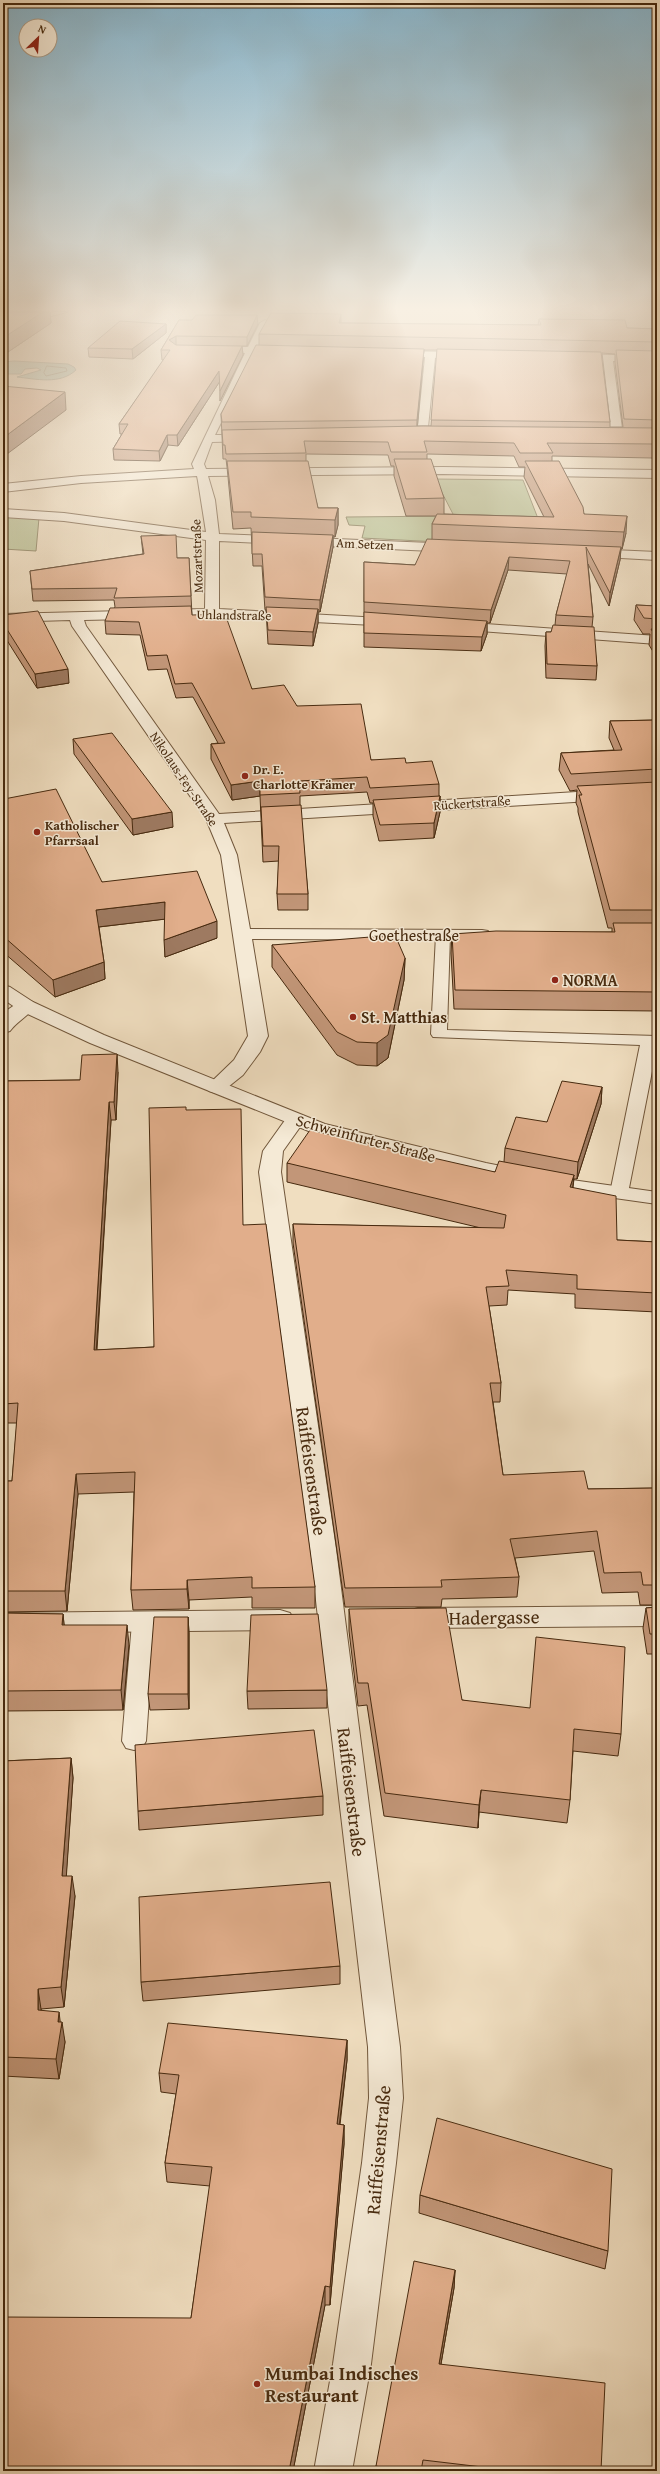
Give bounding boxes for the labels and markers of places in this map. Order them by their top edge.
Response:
place label: Dr. E. Charlotte Krämer [253,760,355,794]
marker: Dr. E. Charlotte Krämer [240,771,250,781]
place label: Katholischer Pfarrsaal [45,816,119,850]
marker: Katholischer Pfarrsaal [32,827,42,837]
place label: NORMA [563,968,618,992]
marker: NORMA [550,975,560,985]
place label: St. Matthias [361,1005,447,1029]
marker: St. Matthias [348,1012,358,1022]
place label: Mumbai Indisches Restaurant [265,2359,419,2409]
marker: Mumbai Indisches Restaurant [252,2379,262,2389]

